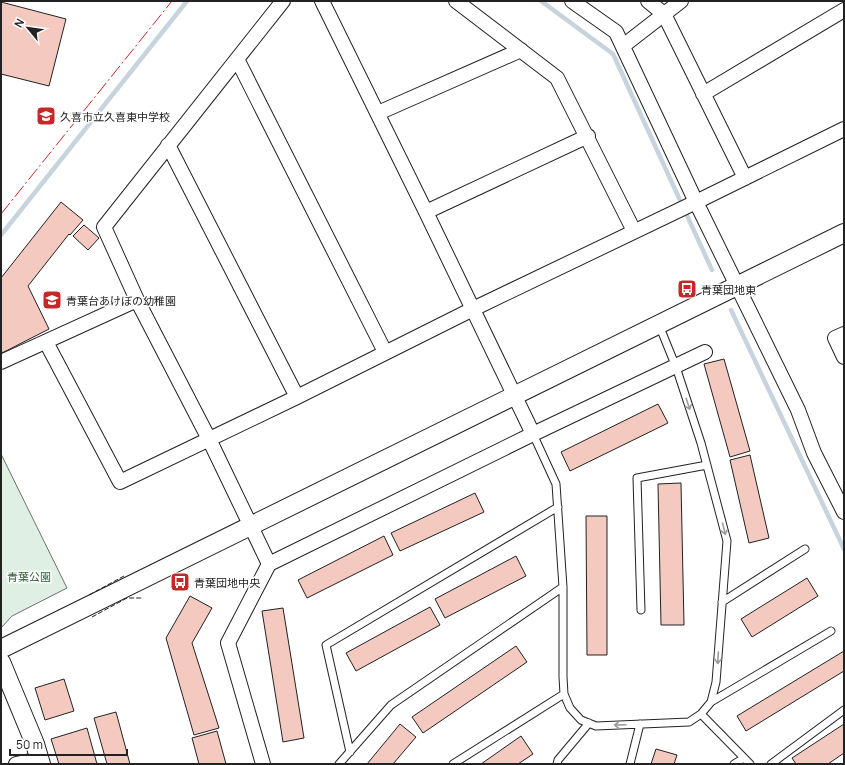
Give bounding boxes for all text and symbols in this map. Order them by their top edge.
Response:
north arrow [8,8,48,48]
text: N [10,16,27,30]
school or university icon: 久喜市立久喜東中学校 [35,105,57,127]
place label: 久喜市立久喜東中学校 [60,109,170,124]
bus stop icon: 青葉団地東 [676,278,698,300]
place label: 青葉団地東 [701,282,756,297]
school or university icon: 青葉台あけぼの幼稚園 [41,289,63,311]
place label: 青葉台あけぼの幼稚園 [66,293,176,308]
one-way arrow [685,397,692,410]
one-way arrow [720,522,728,535]
park label: 青葉公園 [7,569,51,584]
bus stop icon: 青葉団地中央 [169,571,191,593]
place label: 青葉団地中央 [194,575,261,590]
one-way arrow [714,651,721,664]
one-way arrow [614,721,627,728]
scale bar [10,731,127,757]
text: 50 m [16,736,43,753]

